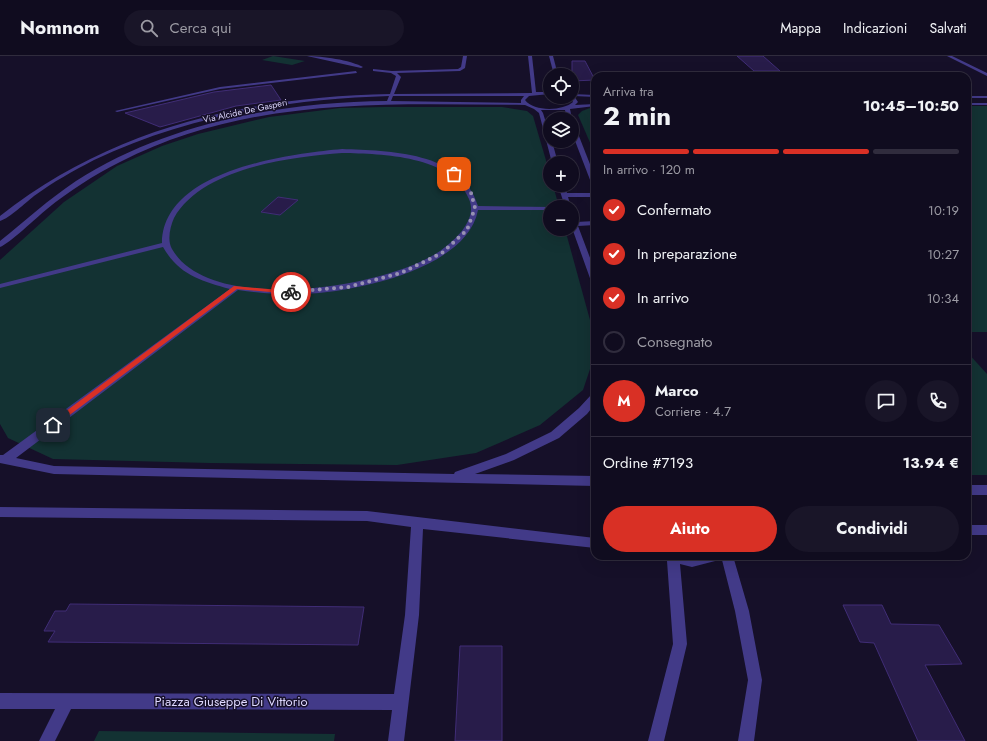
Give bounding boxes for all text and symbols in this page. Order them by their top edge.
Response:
search box [124,10,404,46]
text: Nomnom [20,14,100,41]
icon: search [138,17,160,39]
text: Cerca qui [170,17,232,39]
text: Mappa [780,18,821,38]
text: Indicazioni [843,18,907,38]
text: Salvati [929,18,967,38]
map controls [543,68,579,236]
button: locate [543,68,579,104]
text: Arriva tra [603,82,654,101]
street label: Via Alcide De Gasperi [201,95,288,126]
text: 10:45–10:50 [863,95,959,117]
text: 2 min [603,97,671,135]
button: layers [543,112,579,148]
button: + [543,156,579,192]
pin [437,157,471,191]
text: In arrivo · 120 m [603,160,695,179]
icon: bag [443,163,465,185]
icon: check [603,199,625,221]
text: Confermato [637,199,711,221]
button: − [543,200,579,236]
text: 10:19 [928,201,959,220]
icon: check [603,243,625,265]
text: In preparazione [637,243,737,265]
text: 10:27 [927,245,959,264]
courier [271,272,311,312]
icon: bike [280,281,302,303]
icon: check [603,287,625,309]
text: In arrivo [637,287,689,309]
text: 10:34 [927,289,959,308]
text: Consegnato [637,331,713,353]
text: Marco [655,380,699,402]
button: chat [865,380,907,422]
button: phone [917,380,959,422]
text: M [617,390,631,412]
text: Corriere · 4.7 [655,402,731,421]
pin [36,408,70,442]
icon: home [42,414,64,436]
text: Ordine #7193 [603,452,693,474]
text: 13.94 € [903,452,959,474]
button: Aiuto [603,506,777,552]
button: Condividi [785,506,959,552]
street label: Piazza Giuseppe Di Vittorio [154,692,308,711]

